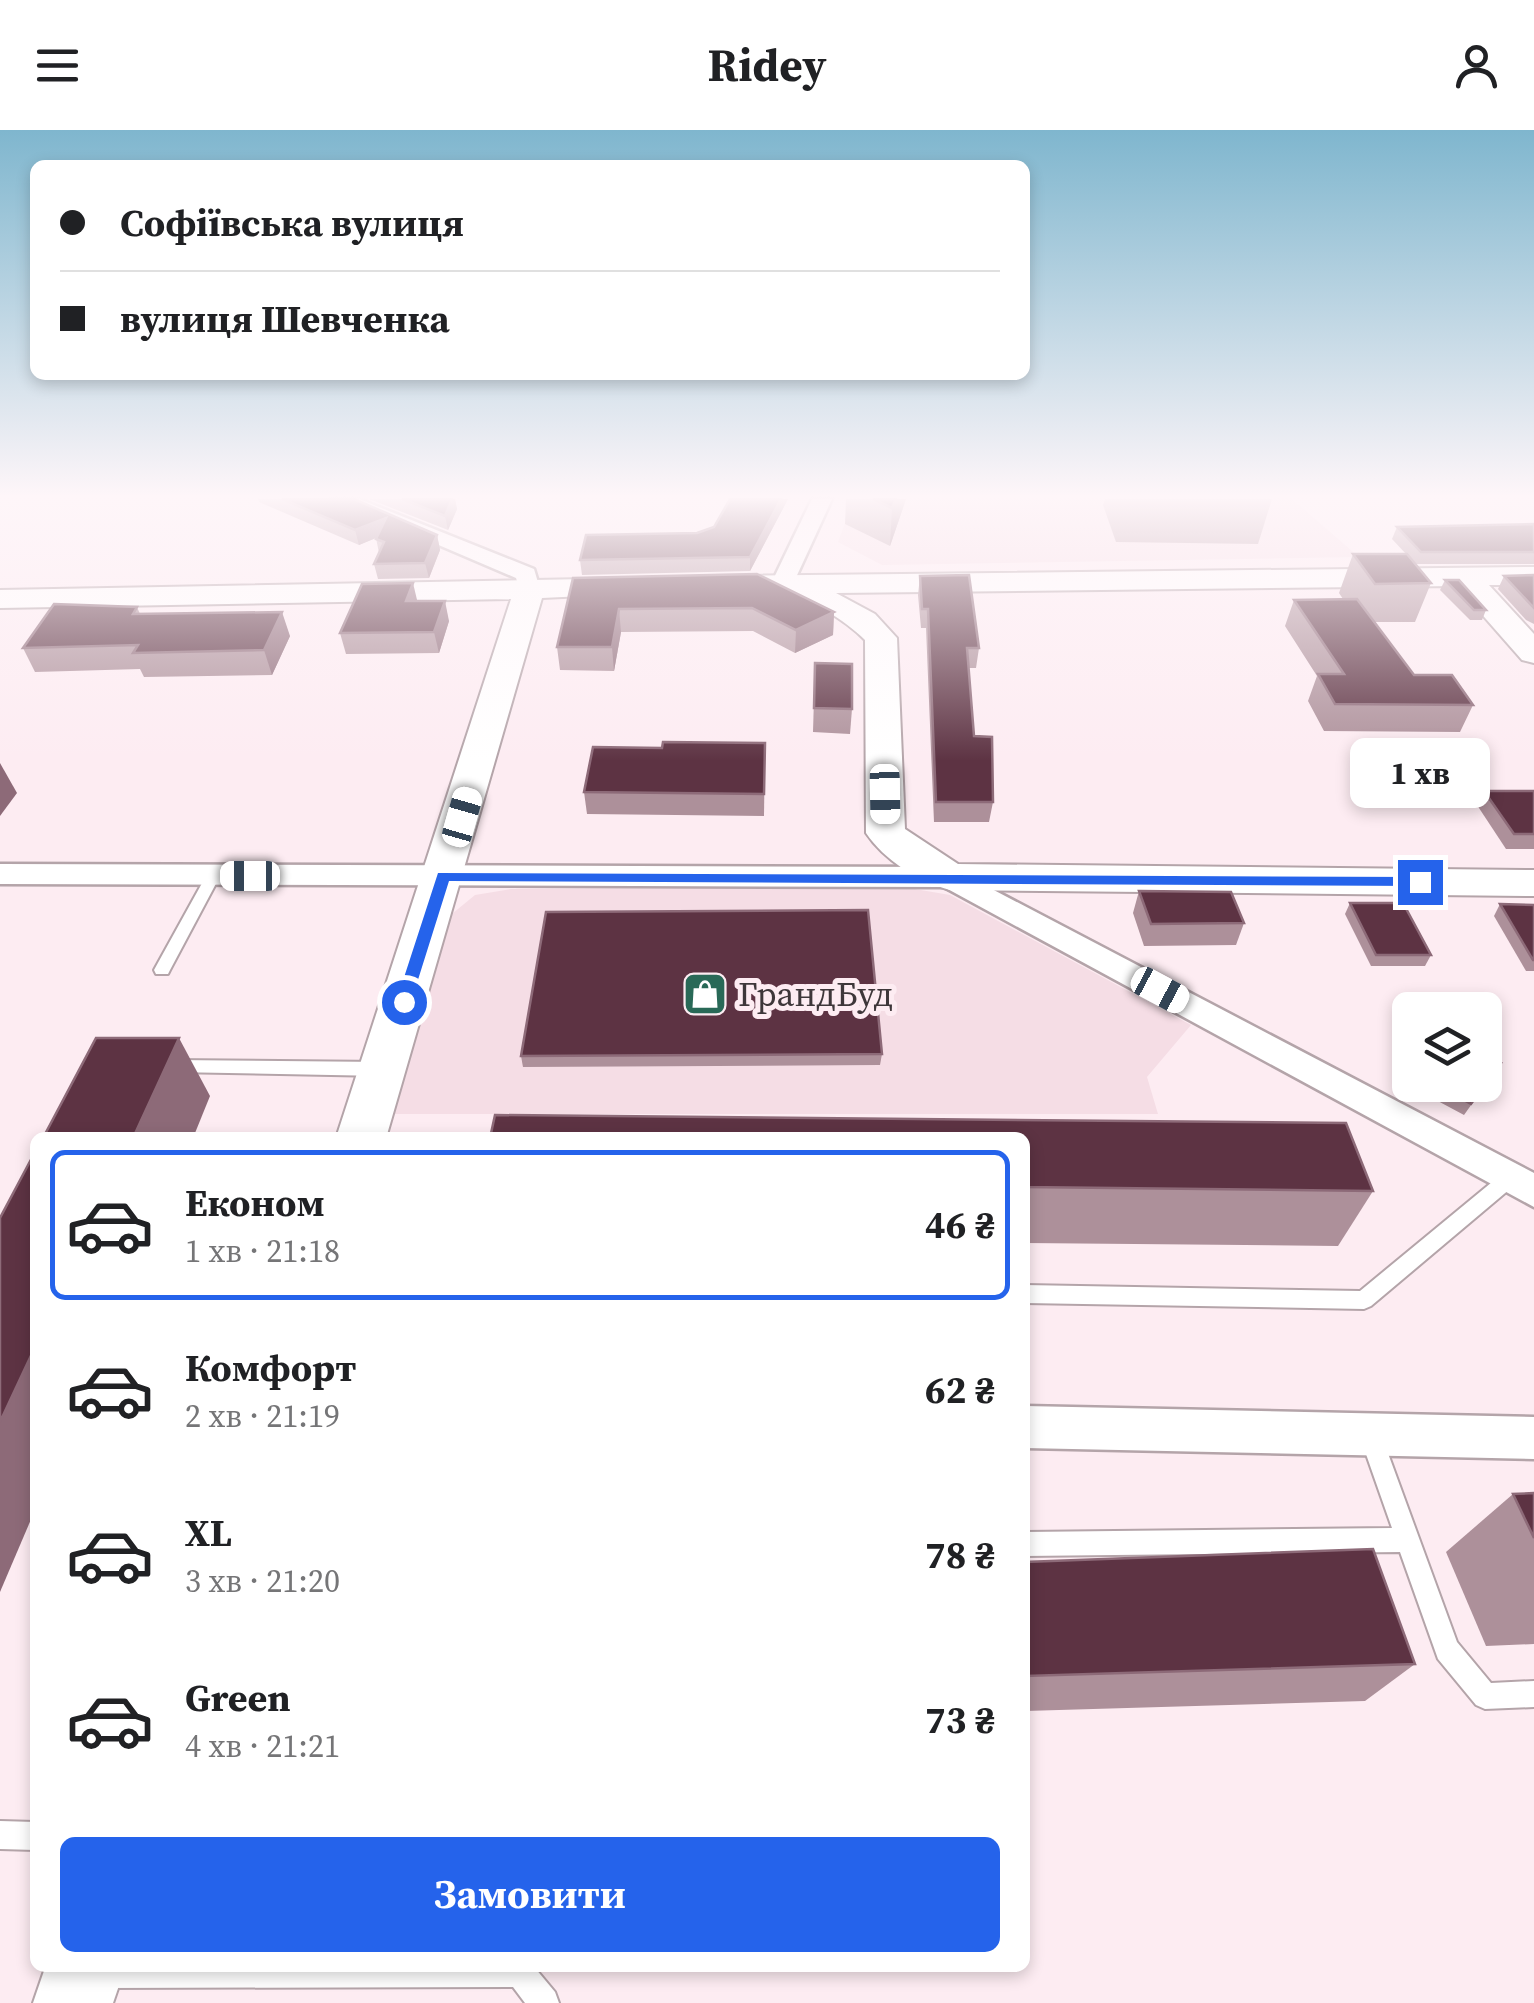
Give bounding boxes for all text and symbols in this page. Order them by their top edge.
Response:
text: Ridey [708,34,826,96]
icon: menu [30,38,85,93]
icon: person [1449,38,1504,93]
text: Софіївська вулиця [120,197,464,249]
text: вулиця Шевченка [120,293,450,345]
callout: 1 хв [1350,737,1490,807]
text: 1 хв [1390,751,1450,795]
car [869,764,901,824]
car [439,784,485,850]
route end [1398,860,1443,905]
car [220,861,280,891]
car [1126,963,1194,1017]
place label: ГрандБуд [738,970,893,1018]
shop icon: ГрандБуд [682,971,728,1017]
route start [382,980,427,1025]
map controls [1392,992,1502,1102]
button: layers [1392,992,1502,1102]
text: Економ [185,1177,325,1229]
icon: car [65,1180,155,1270]
text: 46 ₴ [925,1199,995,1251]
text: 1 хв · 21:18 [185,1229,340,1273]
text: Комфорт [185,1342,356,1394]
icon: car [65,1345,155,1435]
text: 62 ₴ [925,1364,995,1416]
text: 2 хв · 21:19 [185,1394,340,1438]
text: XL [185,1507,232,1559]
icon: car [65,1510,155,1600]
text: 78 ₴ [925,1529,995,1581]
text: 3 хв · 21:20 [185,1559,340,1603]
text: Green [185,1672,291,1724]
icon: car [65,1675,155,1765]
text: 73 ₴ [925,1694,995,1746]
text: 4 хв · 21:21 [185,1724,340,1768]
button: Замовити [60,1837,1000,1952]

